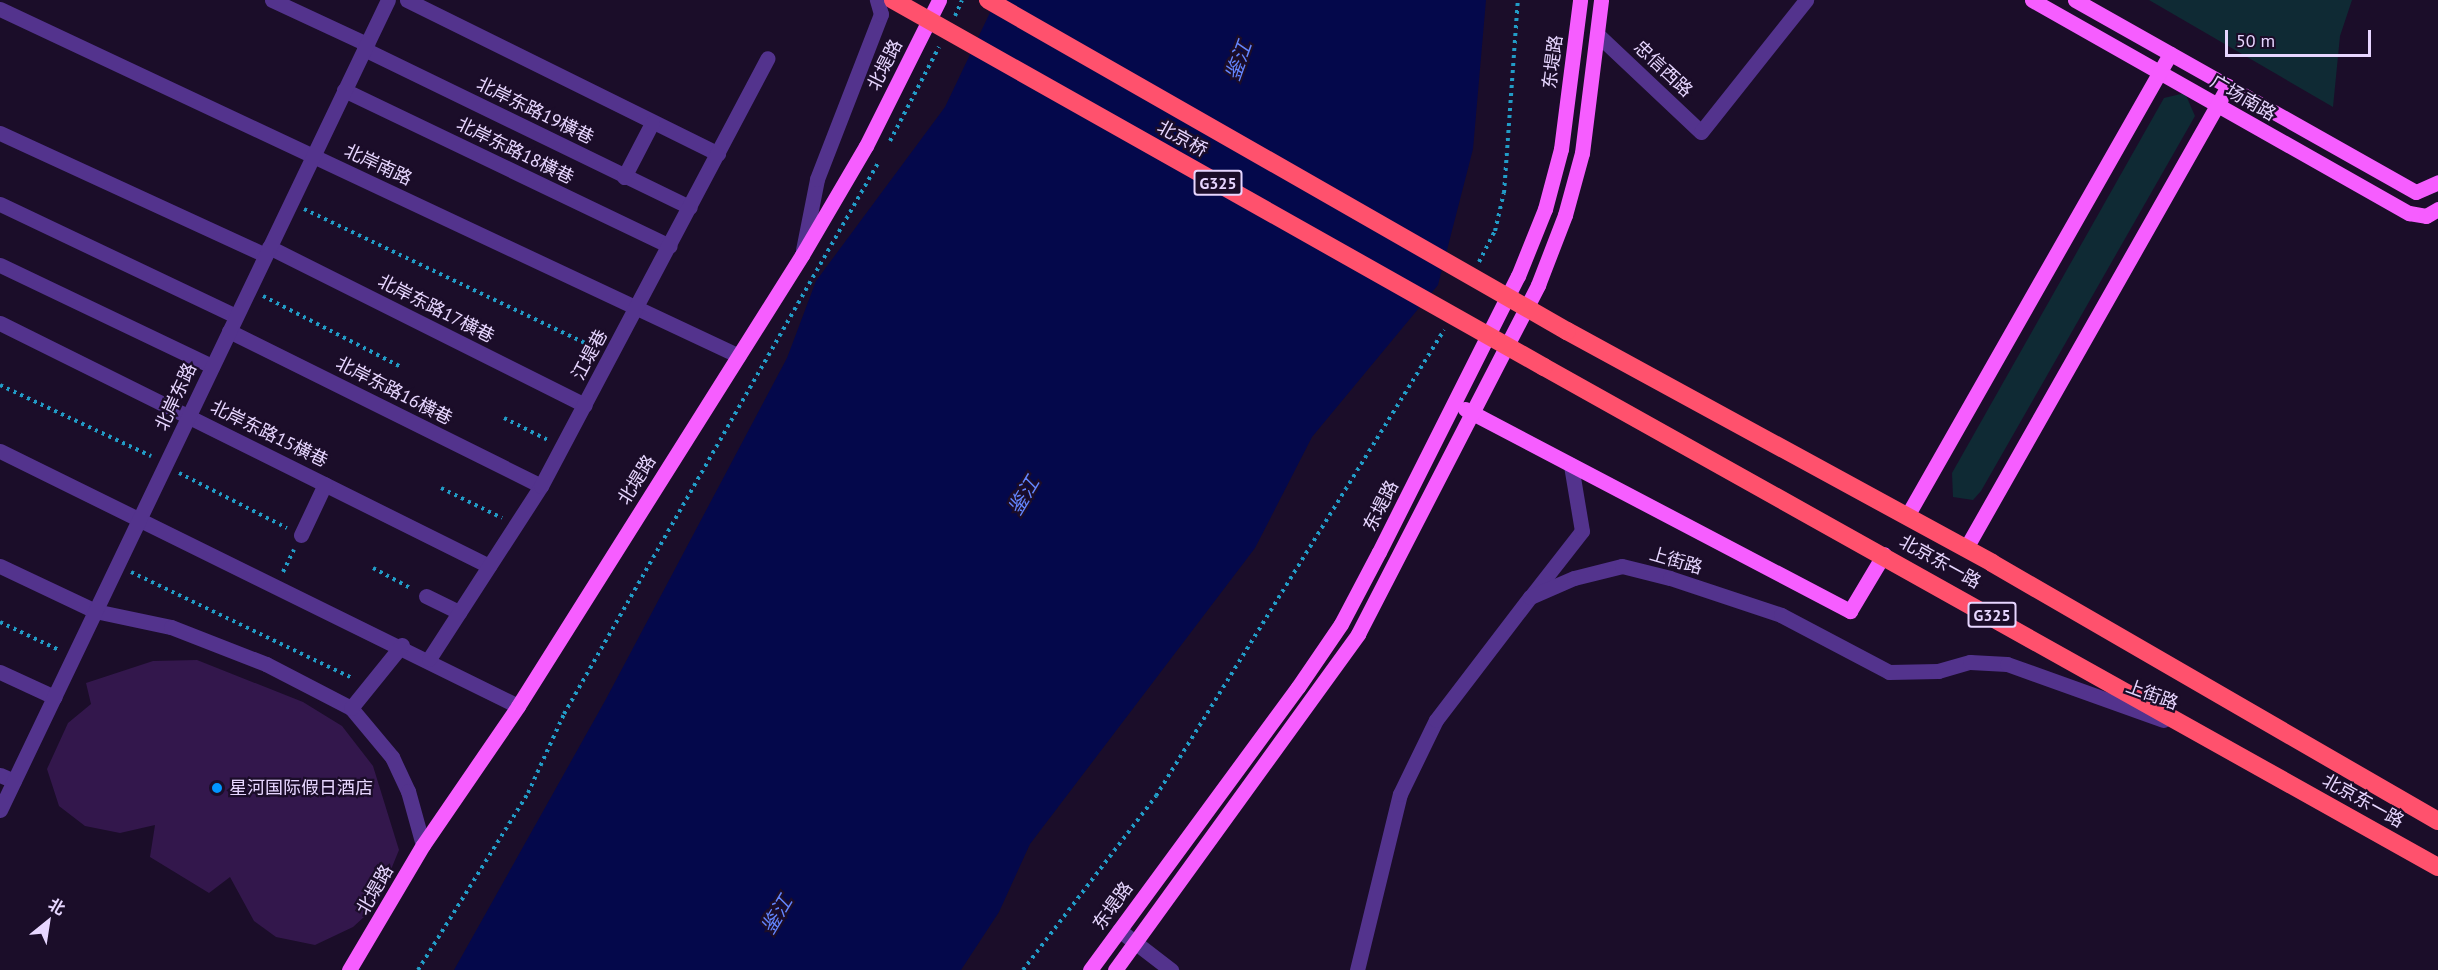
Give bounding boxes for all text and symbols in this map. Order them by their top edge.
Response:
scale bar [2228,18,2374,56]
text: 50 m [2236,29,2275,52]
street label: 东堤路 [1539,34,1567,90]
street label: 北堤路 [863,36,907,94]
street label: 忠信西路 [1629,37,1697,101]
water label: 鉴江 [1221,38,1257,84]
street label: 广场南路 [2206,71,2280,125]
street label: 北岸东路19横巷 [473,73,597,149]
street label: 北岸东路18横巷 [453,113,577,189]
street label: 北京桥 [1153,116,1211,162]
street label: 北岸南路 [341,140,415,190]
road number: G325 [1192,170,1244,196]
street label: 北岸东路17横巷 [374,270,498,348]
street label: 江堤巷 [568,326,612,384]
street label: 北岸东路16横巷 [332,352,456,430]
street label: 北岸东路 [151,360,201,434]
street label: 北岸东路15横巷 [207,396,331,472]
street label: 北堤路 [614,451,660,509]
water label: 鉴江 [1003,473,1045,519]
street label: 东堤路 [1359,477,1403,535]
street label: 北京东一路 [1895,531,1985,593]
street label: 上街路 [1647,543,1705,579]
road number: G325 [1966,602,2018,628]
street label: 上街路 [2123,676,2181,714]
street label: 北京东一路 [2318,770,2408,832]
place label: 星河国际假日酒店 [229,777,373,799]
marker: 星河国际假日酒店 [210,781,224,795]
street label: 北堤路 [352,861,398,919]
street label: 东堤路 [1088,878,1138,934]
north arrow [18,892,78,952]
water label: 鉴江 [756,892,798,938]
text: 北 [45,894,69,919]

